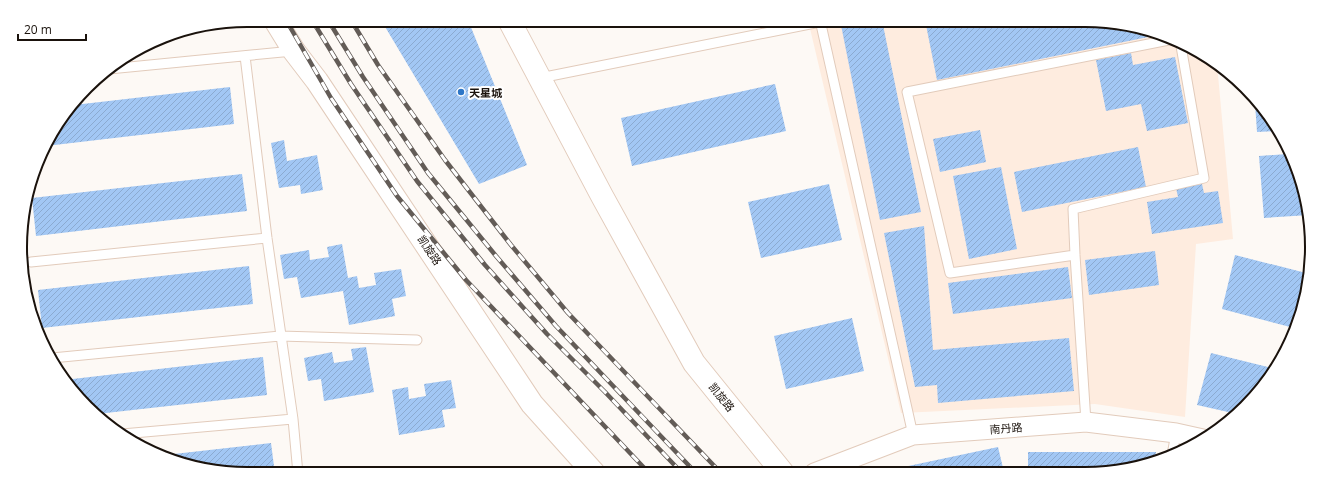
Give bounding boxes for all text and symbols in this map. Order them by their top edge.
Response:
scale bar [18,16,86,42]
text: 20 m [24,21,52,38]
place label: 天星城 [469,85,503,100]
marker: 天星城 [456,87,466,97]
street label: 凯旋路 [415,232,445,268]
street label: 凯旋路 [706,379,738,415]
street label: 南丹路 [989,419,1023,437]

